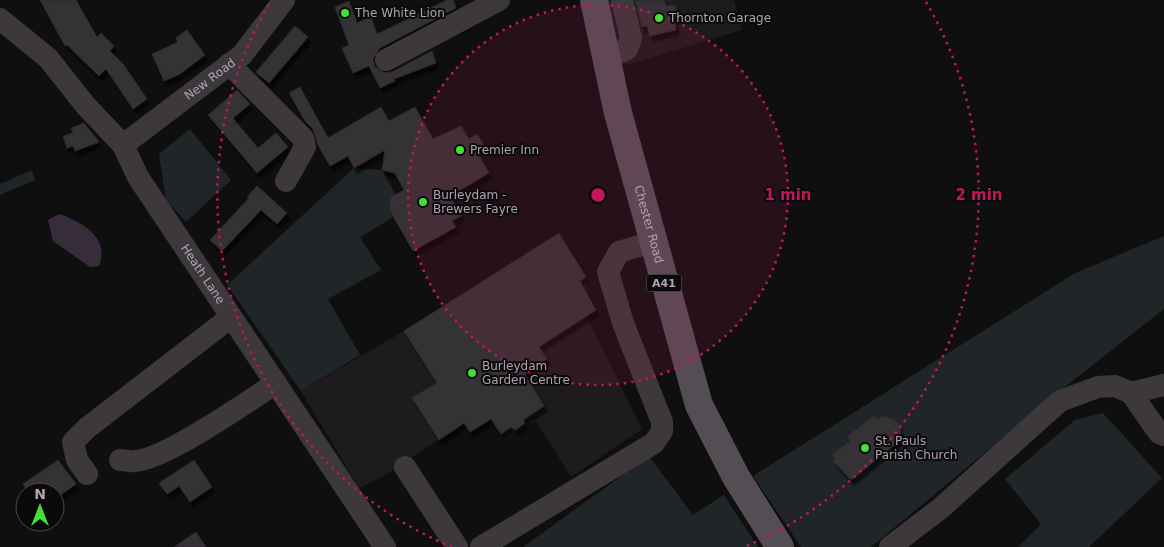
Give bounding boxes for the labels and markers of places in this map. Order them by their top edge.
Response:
place label: The White Lion [354,6,445,20]
marker: The White Lion [339,7,351,19]
place label: Thornton Garage [668,11,771,25]
marker: Thornton Garage [653,12,665,24]
place label: Premier Inn [470,143,539,157]
marker: Premier Inn [454,144,466,156]
centre of rings [589,186,607,204]
place label: Burleydam - Brewers Fayre [433,188,518,216]
marker: Burleydam - Brewers Fayre [417,196,429,208]
place label: Burleydam Garden Centre [482,359,570,387]
marker: Burleydam Garden Centre [466,367,478,379]
place label: St. Pauls Parish Church [875,434,957,462]
marker: St. Pauls Parish Church [859,442,871,454]

